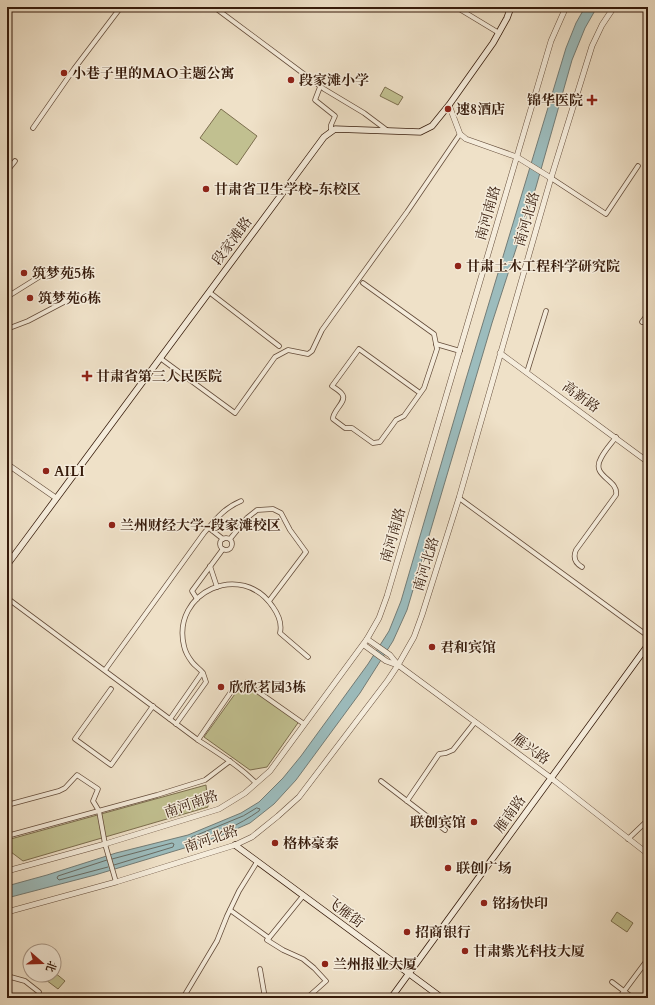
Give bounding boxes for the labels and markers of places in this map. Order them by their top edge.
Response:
place label: 小巷子里的MAO主题公寓 [72,64,235,83]
marker: 小巷子里的MAO主题公寓 [59,68,69,78]
place label: 段家滩小学 [299,71,369,90]
marker: 段家滩小学 [286,75,296,85]
place label: 锦华医院 [527,91,583,110]
marker: 锦华医院 [586,94,598,106]
place label: 速8酒店 [456,100,505,119]
marker: 速8酒店 [443,104,453,114]
place label: 甘肃省卫生学校-东校区 [214,180,361,199]
marker: 甘肃省卫生学校-东校区 [201,184,211,194]
place label: 甘肃土木工程科学研究院 [466,257,620,276]
marker: 甘肃土木工程科学研究院 [453,261,463,271]
place label: 筑梦苑5栋 [32,264,95,283]
marker: 筑梦苑5栋 [19,268,29,278]
place label: 筑梦苑6栋 [38,289,101,308]
marker: 筑梦苑6栋 [25,293,35,303]
place label: 甘肃省第三人民医院 [96,367,222,386]
marker: 甘肃省第三人民医院 [81,370,93,382]
place label: AILI [54,462,85,481]
marker: AILI [41,466,51,476]
place label: 兰州财经大学-段家滩校区 [120,516,281,535]
marker: 兰州财经大学-段家滩校区 [107,520,117,530]
place label: 君和宾馆 [440,638,496,657]
marker: 君和宾馆 [427,642,437,652]
place label: 欣欣茗园3栋 [229,678,306,697]
marker: 欣欣茗园3栋 [216,682,226,692]
place label: 联创宾馆 [410,813,466,832]
marker: 联创宾馆 [469,817,479,827]
place label: 格林豪泰 [283,834,339,853]
marker: 格林豪泰 [270,838,280,848]
place label: 联创广场 [456,859,512,878]
marker: 联创广场 [443,863,453,873]
place label: 铭扬快印 [492,894,548,913]
marker: 铭扬快印 [479,898,489,908]
place label: 招商银行 [415,923,471,942]
marker: 招商银行 [402,927,412,937]
place label: 甘肃紫光科技大厦 [473,942,585,961]
marker: 甘肃紫光科技大厦 [460,946,470,956]
place label: 兰州报业大厦 [333,955,417,974]
marker: 兰州报业大厦 [320,959,330,969]

